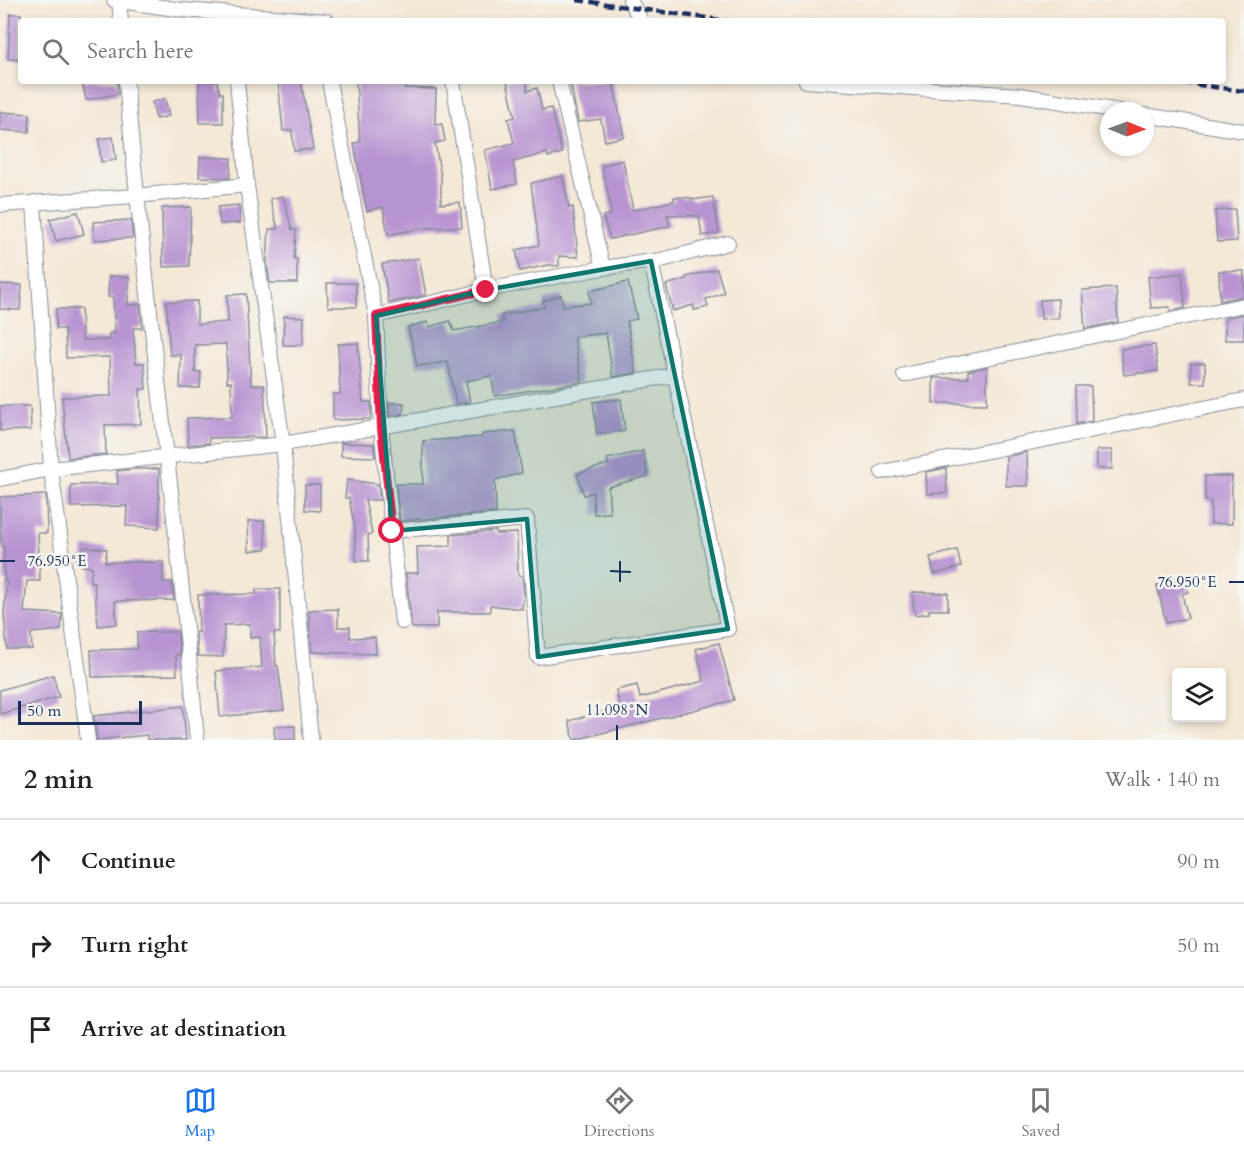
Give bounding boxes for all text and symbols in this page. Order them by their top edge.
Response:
search box [18,18,1226,84]
icon: search [39,35,72,68]
text: Search here [87,36,194,66]
north arrow [1100,102,1154,156]
route end [472,276,498,302]
route start [378,517,404,543]
text: 76.950°E [27,551,87,571]
text: 76.950°E [1157,572,1217,592]
map controls [1172,668,1226,722]
button: layers [1172,668,1226,722]
scale bar [18,698,142,726]
text: 50 m [27,700,61,722]
text: 11.098°N [586,700,649,720]
text: 2 min [24,762,93,797]
text: Walk · 140 m [1105,766,1220,793]
icon: ahead [24,845,57,878]
text: Continue [81,846,176,876]
text: 90 m [1177,848,1220,875]
icon: right [24,929,57,962]
text: Turn right [81,930,188,960]
text: 50 m [1177,932,1220,959]
icon: arrive [24,1013,57,1046]
text: Arrive at destination [81,1014,286,1044]
tab: Map [184,1084,217,1142]
tab: Directions [584,1084,654,1142]
tab: Saved [1022,1084,1060,1142]

